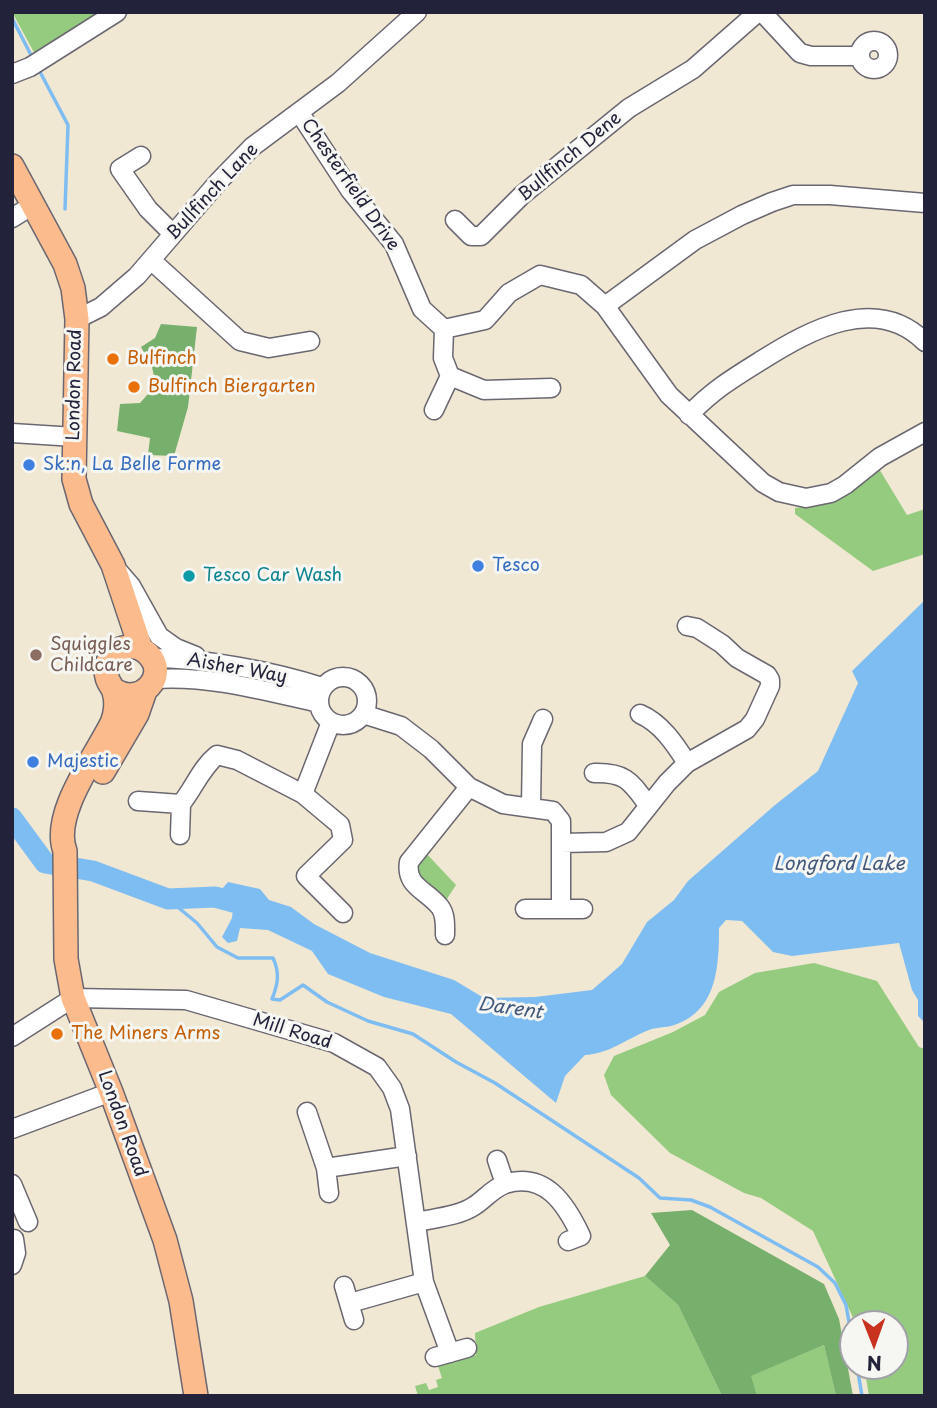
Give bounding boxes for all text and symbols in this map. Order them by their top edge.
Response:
street label: Bullfinch Dene [514,108,626,206]
street label: Chesterfield Drive [296,115,404,255]
street label: Bullfinch Lane [163,139,263,245]
street label: London Road [63,329,87,441]
place label: Bulfinch [127,348,197,370]
marker: Bulfinch [105,351,121,367]
place label: Bulfinch Biergarten [148,376,316,398]
marker: Bulfinch Biergarten [126,379,142,395]
place label: Sk:n, La Belle Forme [43,454,221,476]
marker: Sk:n, La Belle Forme [21,457,37,473]
place label: Tesco [492,555,540,577]
marker: Tesco [470,558,486,574]
place label: Tesco Car Wash [203,565,342,587]
marker: Tesco Car Wash [181,568,197,584]
place label: Squiggles Childcare [50,634,133,676]
marker: Squiggles Childcare [28,647,44,663]
street label: Aisher Way [185,650,289,688]
place label: Majestic [47,751,119,773]
marker: Majestic [25,754,41,770]
water label: Longford Lake [773,854,905,876]
water label: Darent [477,993,543,1025]
street label: Mill Road [250,1010,334,1054]
place label: The Miners Arms [71,1023,220,1045]
marker: The Miners Arms [49,1026,65,1042]
street label: London Road [93,1068,151,1180]
north arrow [839,1310,909,1380]
text: N [867,1350,882,1378]

